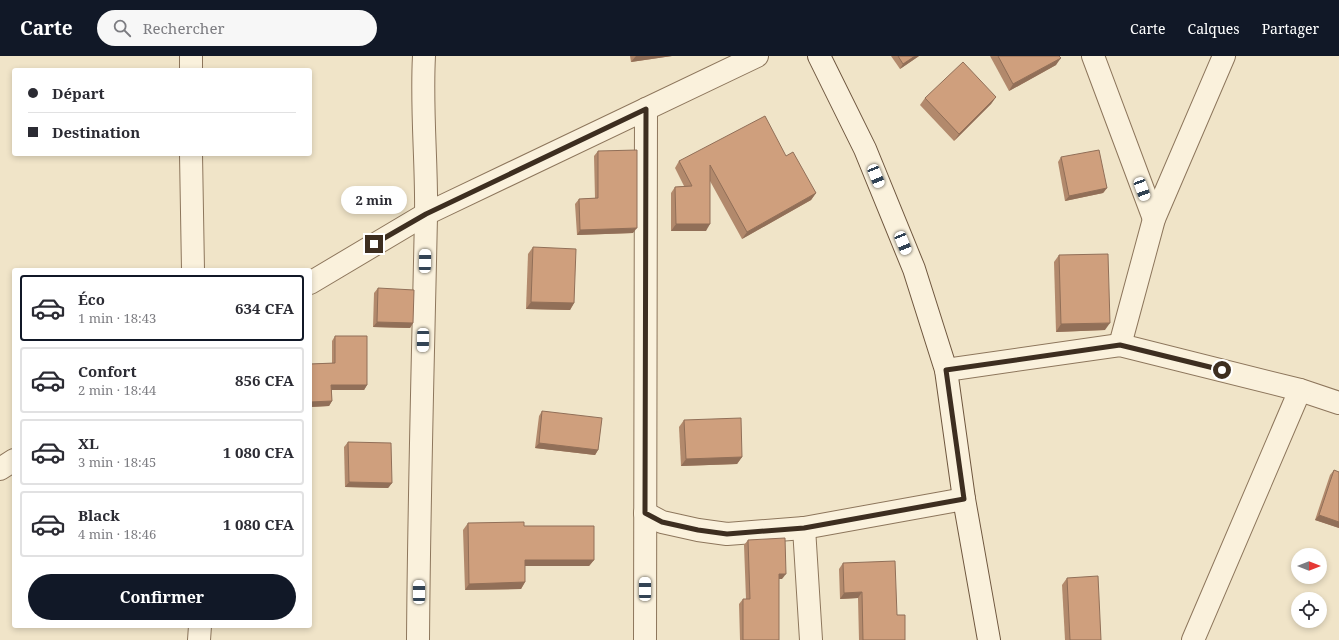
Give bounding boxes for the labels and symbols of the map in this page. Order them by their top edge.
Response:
car [866,163,886,189]
car [1132,176,1152,202]
callout: 2 min [341,186,407,214]
car [893,230,913,256]
route end [365,235,383,253]
car [419,249,431,273]
car [417,328,429,352]
route start [1213,361,1231,379]
north arrow [1291,548,1327,584]
car [639,577,651,601]
car [413,580,425,604]

